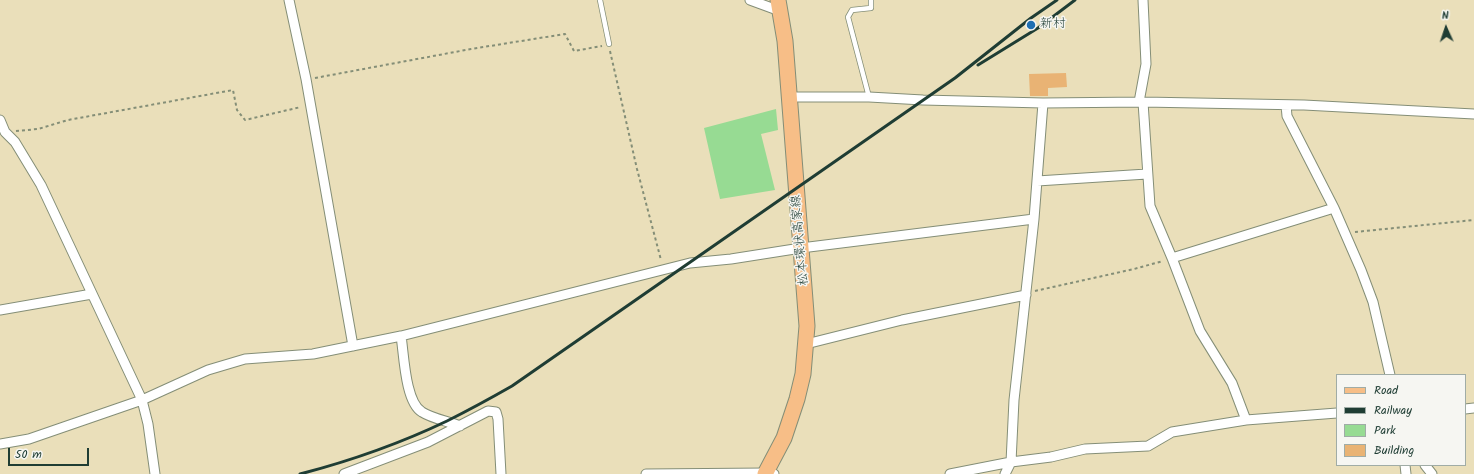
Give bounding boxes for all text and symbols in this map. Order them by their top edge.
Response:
text: N [1441,7,1449,25]
north arrow [1426,8,1466,48]
place label: 新村 [1040,17,1066,33]
marker: 新村 [1025,19,1037,31]
street label: 松本環状高家線 [789,194,813,286]
legend [1336,374,1466,466]
text: Road [1374,381,1398,400]
text: Railway [1374,401,1412,420]
text: Park [1374,421,1396,440]
scale bar [10,440,91,466]
text: Building [1374,441,1414,460]
text: 50 m [15,445,42,464]

